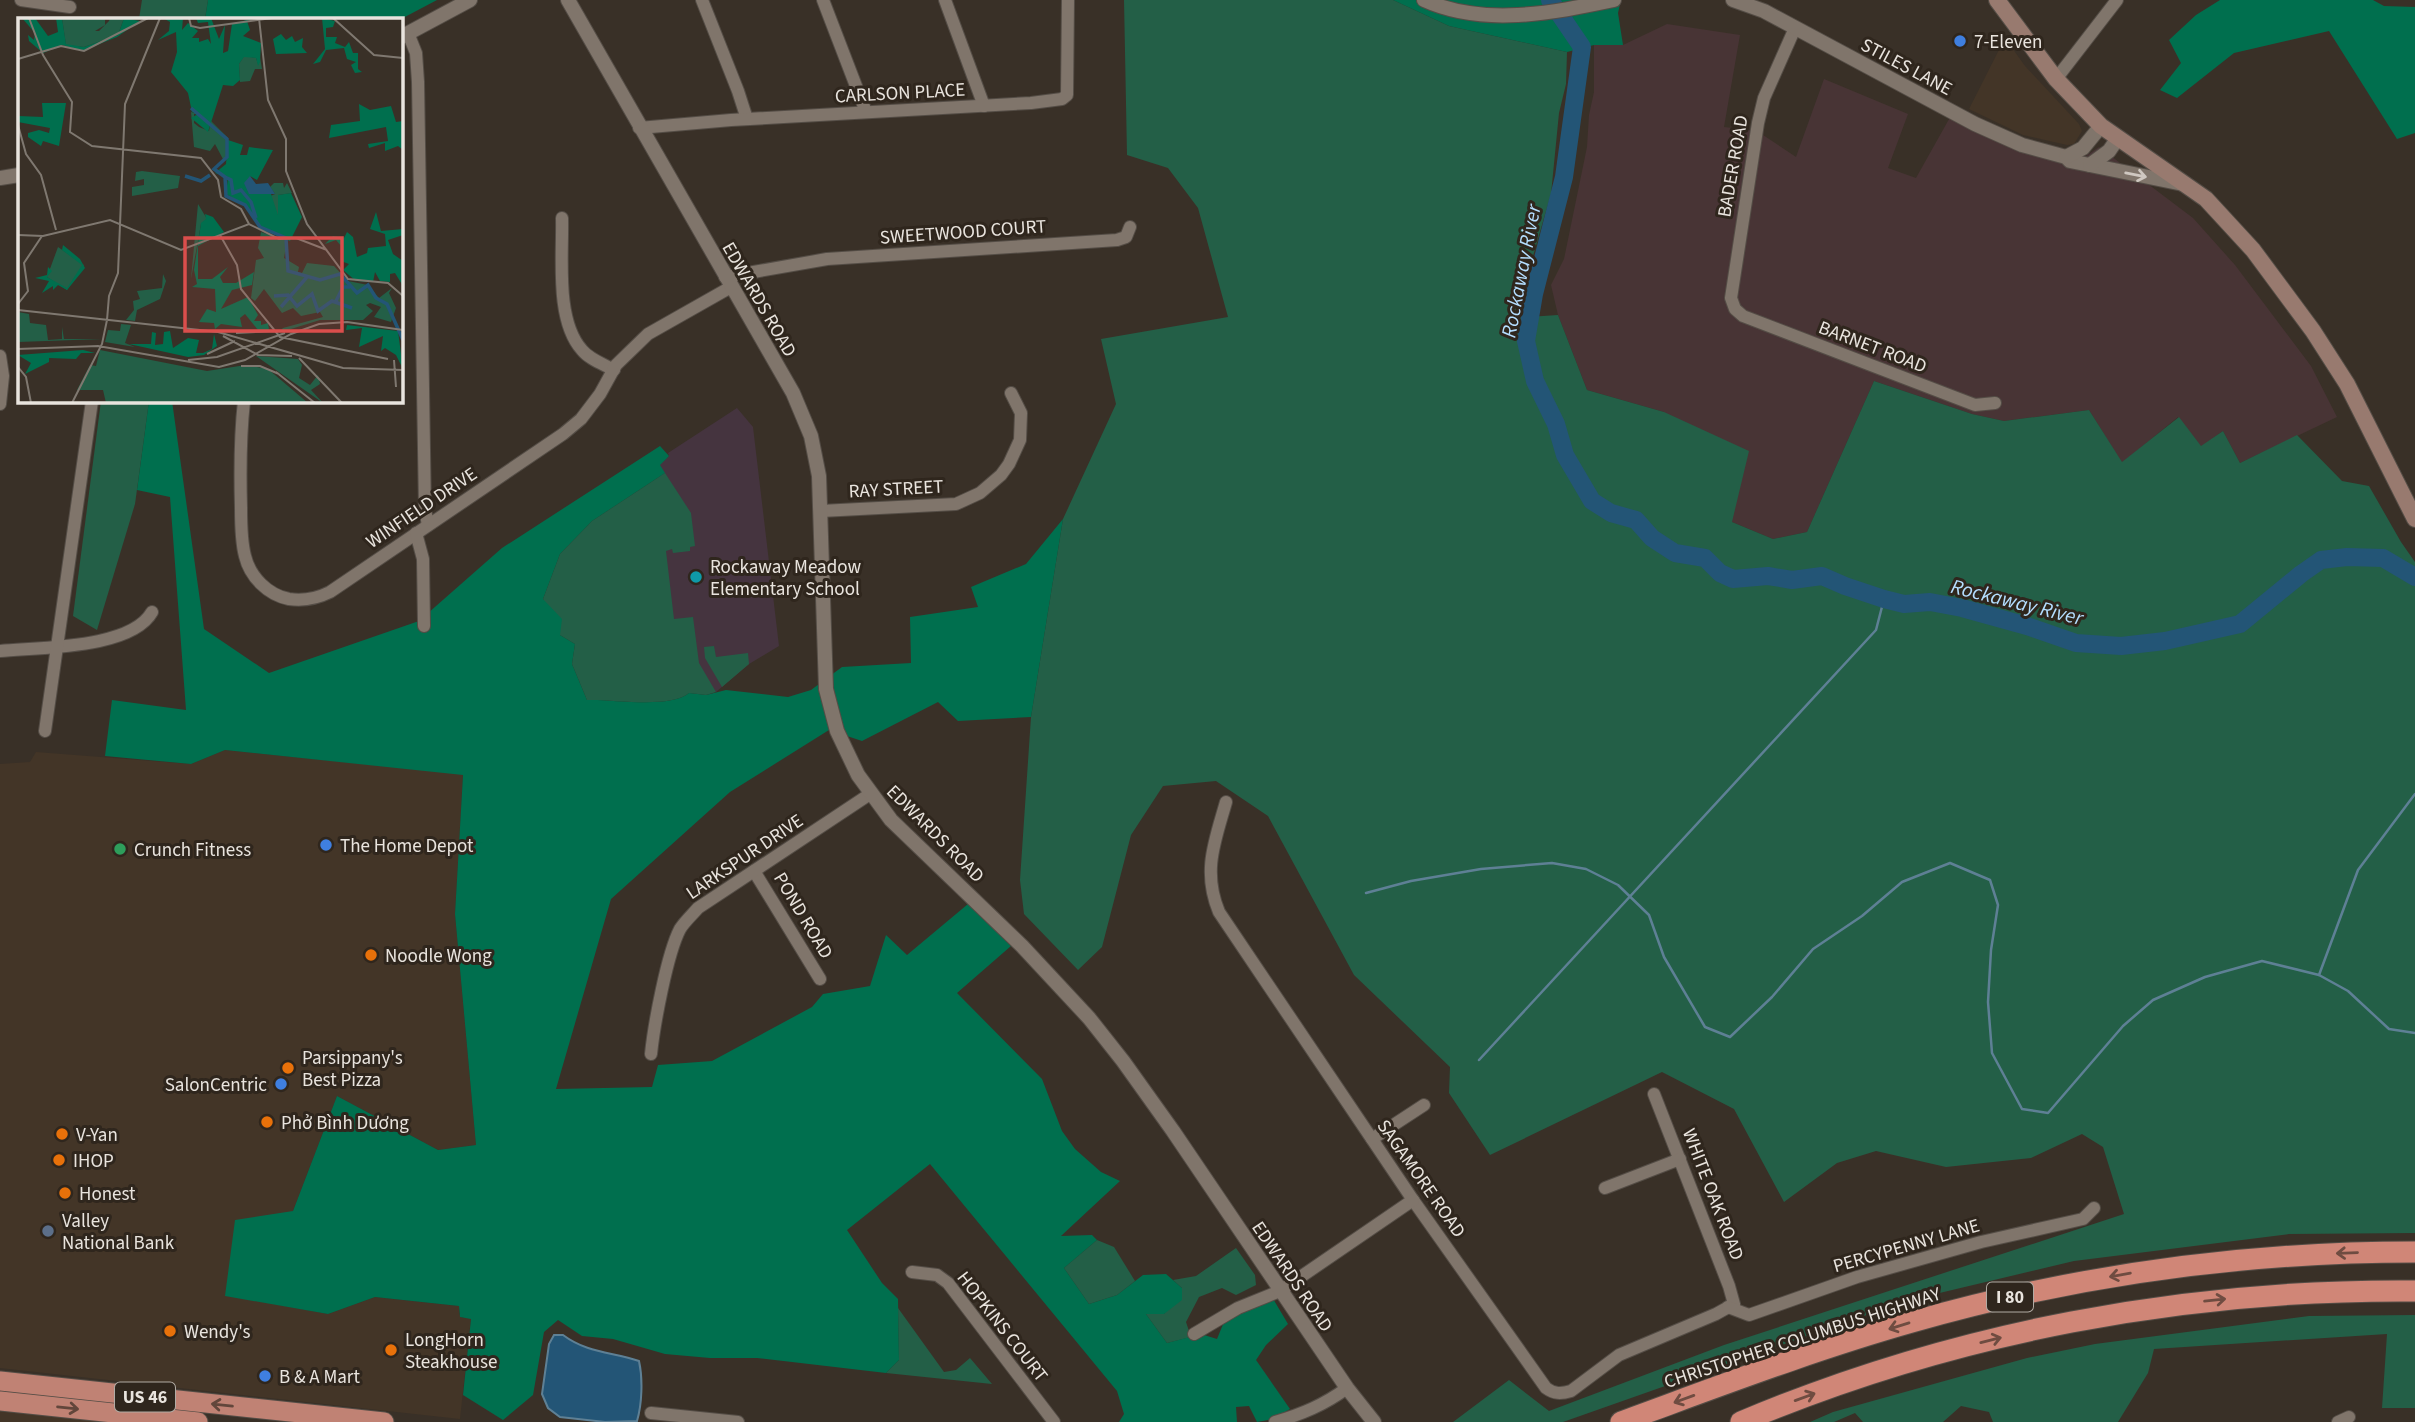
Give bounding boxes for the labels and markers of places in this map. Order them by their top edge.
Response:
place label: 7-Eleven [1974,29,2042,56]
marker: 7-Eleven [1952,33,1968,49]
place label: Rockaway Meadow Elementary School [710,554,861,603]
marker: Rockaway Meadow Elementary School [688,569,704,585]
place label: The Home Depot [340,833,474,860]
place label: Crunch Fitness [134,837,251,864]
marker: The Home Depot [318,837,334,853]
marker: Crunch Fitness [112,841,128,857]
place label: Noodle Wong [385,943,492,970]
marker: Noodle Wong [363,947,379,963]
place label: Parsippany's Best Pizza [302,1045,403,1094]
marker: Parsippany's Best Pizza [280,1060,296,1076]
place label: SalonCentric [165,1072,267,1099]
marker: SalonCentric [273,1076,289,1092]
place label: Phở Bình Dương [281,1110,409,1137]
marker: Phở Bình Dương [259,1114,275,1130]
place label: V-Yan [76,1122,118,1149]
marker: V-Yan [54,1126,70,1142]
place label: IHOP [73,1148,114,1175]
marker: IHOP [51,1152,67,1168]
place label: Honest [79,1181,136,1208]
marker: Honest [57,1185,73,1201]
place label: Valley National Bank [62,1208,175,1257]
marker: Valley National Bank [40,1223,56,1239]
place label: Wendy's [184,1319,251,1346]
marker: Wendy's [162,1323,178,1339]
place label: LongHorn Steakhouse [405,1327,497,1376]
marker: LongHorn Steakhouse [383,1342,399,1358]
place label: B & A Mart [279,1364,360,1391]
marker: B & A Mart [257,1368,273,1384]

